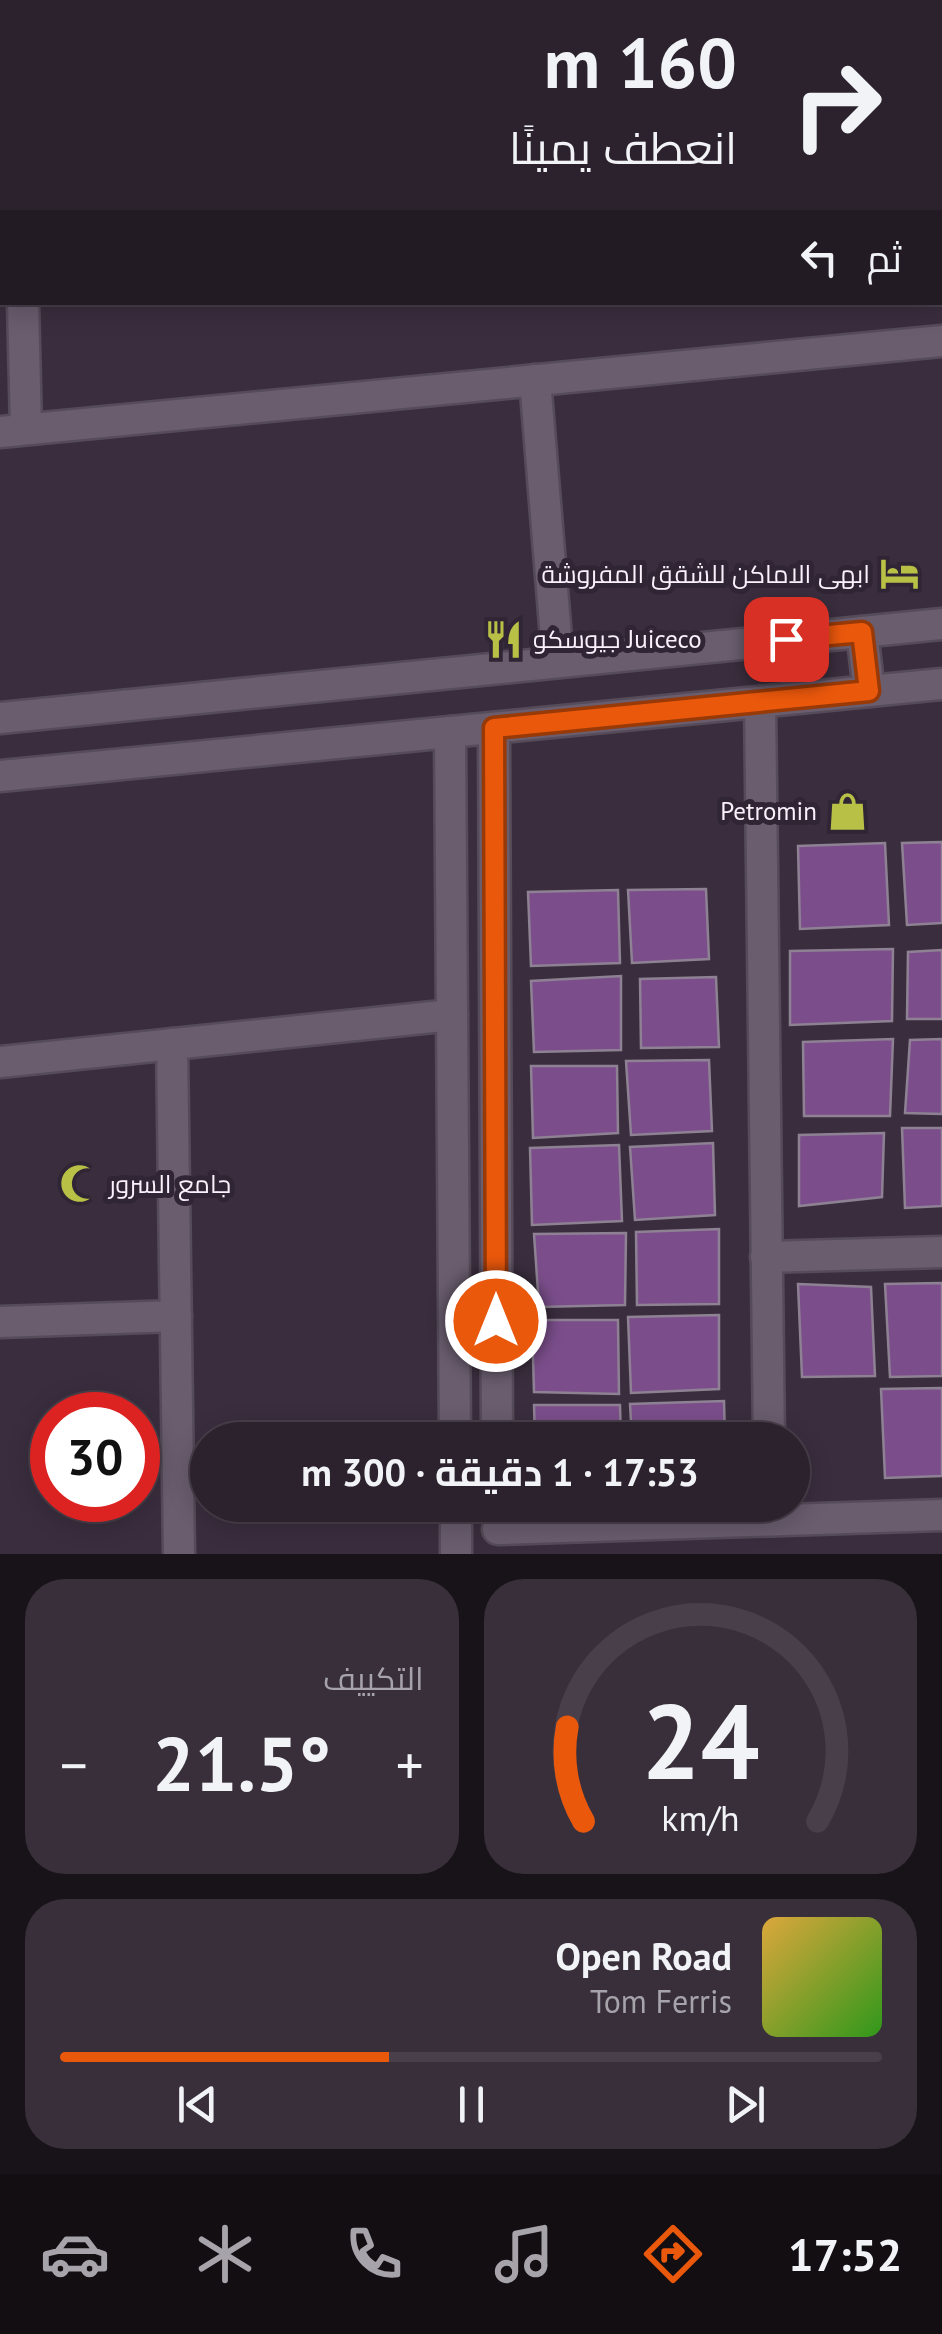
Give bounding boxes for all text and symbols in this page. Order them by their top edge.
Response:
text: 160 m [544,17,737,107]
icon: right [772,40,902,170]
text: انعطف يمينًا [509,118,737,176]
icon: left [792,230,847,285]
text: ثم [867,233,902,282]
hotel icon: ابهى الاماكن للشقق المفروشة [879,553,921,595]
place label: ابهى الاماكن للشقق المفروشة [542,558,870,590]
pin [744,597,829,682]
icon: arrive [759,612,814,667]
restaurant icon: جيوسكو Juiceco [482,618,524,660]
place label: جيوسكو Juiceco [533,623,702,655]
shop icon: Petromin [826,790,868,832]
place label: Petromin [720,795,817,827]
mosque icon: جامع السرور [58,1163,100,1205]
place label: جامع السرور [107,1168,231,1201]
position arrow [444,1269,548,1373]
speed limit sign: 30 [30,1392,160,1522]
text: 17:53 · 1 دقيقة · 300 m [301,1447,699,1496]
text: التكييف [323,1657,424,1699]
text: 24 [641,1673,759,1808]
text: 21.5° [152,1715,331,1812]
text: − [60,1729,88,1800]
text: + [396,1729,424,1800]
text: km/h [661,1795,739,1841]
text: Open Road [556,1931,732,1980]
text: Tom Ferris [590,1980,732,2022]
icon: previous [170,2077,225,2132]
icon: pause [444,2077,499,2132]
icon: next [718,2077,773,2132]
icon: car [40,2219,110,2289]
icon: climate [190,2219,260,2289]
icon: phone [339,2219,409,2289]
icon: music [489,2219,559,2289]
icon: directions [638,2219,708,2289]
text: 17:52 [788,2225,902,2283]

